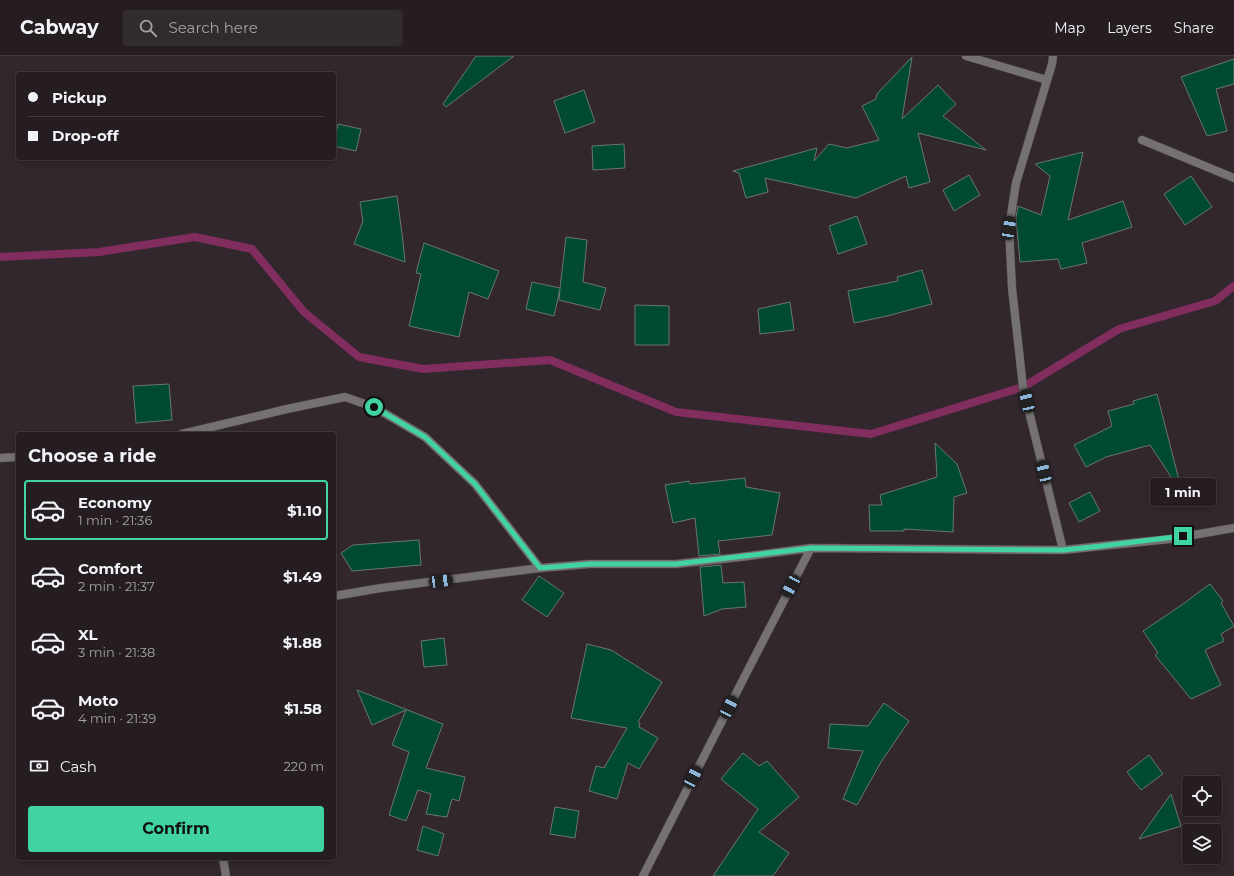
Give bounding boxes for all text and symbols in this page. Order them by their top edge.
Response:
search box [123,10,403,46]
text: Cabway [20,16,99,39]
icon: search [137,17,159,39]
text: Search here [169,18,258,37]
text: Map [1054,19,1085,37]
text: Layers [1107,19,1152,37]
text: Share [1174,19,1214,37]
text: Pickup [52,88,107,107]
text: Drop-off [52,126,119,145]
car [1001,215,1017,241]
car [1018,388,1036,414]
route start [365,398,383,416]
text: Choose a ride [28,445,156,467]
car [1035,459,1053,485]
callout: 1 min [1150,478,1216,506]
text: 1 min [1165,484,1201,500]
icon: car [30,492,66,528]
text: Economy [78,493,151,512]
text: $1.10 [287,501,322,520]
text: 1 min · 21:36 [78,512,152,528]
route end [1174,527,1192,545]
icon: car [30,558,66,594]
text: Comfort [78,559,143,578]
text: $1.49 [283,567,322,586]
car [780,573,802,599]
car [428,574,454,588]
text: 2 min · 21:37 [78,578,155,594]
icon: car [30,624,66,660]
text: XL [78,625,97,644]
text: $1.88 [283,633,322,652]
text: 3 min · 21:38 [78,644,155,660]
icon: car [30,690,66,726]
text: Moto [78,691,118,710]
car [718,694,740,720]
text: $1.58 [284,699,322,718]
text: 4 min · 21:39 [78,710,156,726]
icon: cash [28,755,50,777]
text: Cash [60,757,97,776]
text: 220 m [283,758,324,774]
car [682,764,704,790]
map controls [1182,776,1222,864]
button: locate [1182,776,1222,816]
button: Confirm [28,806,324,852]
button: layers [1182,824,1222,864]

